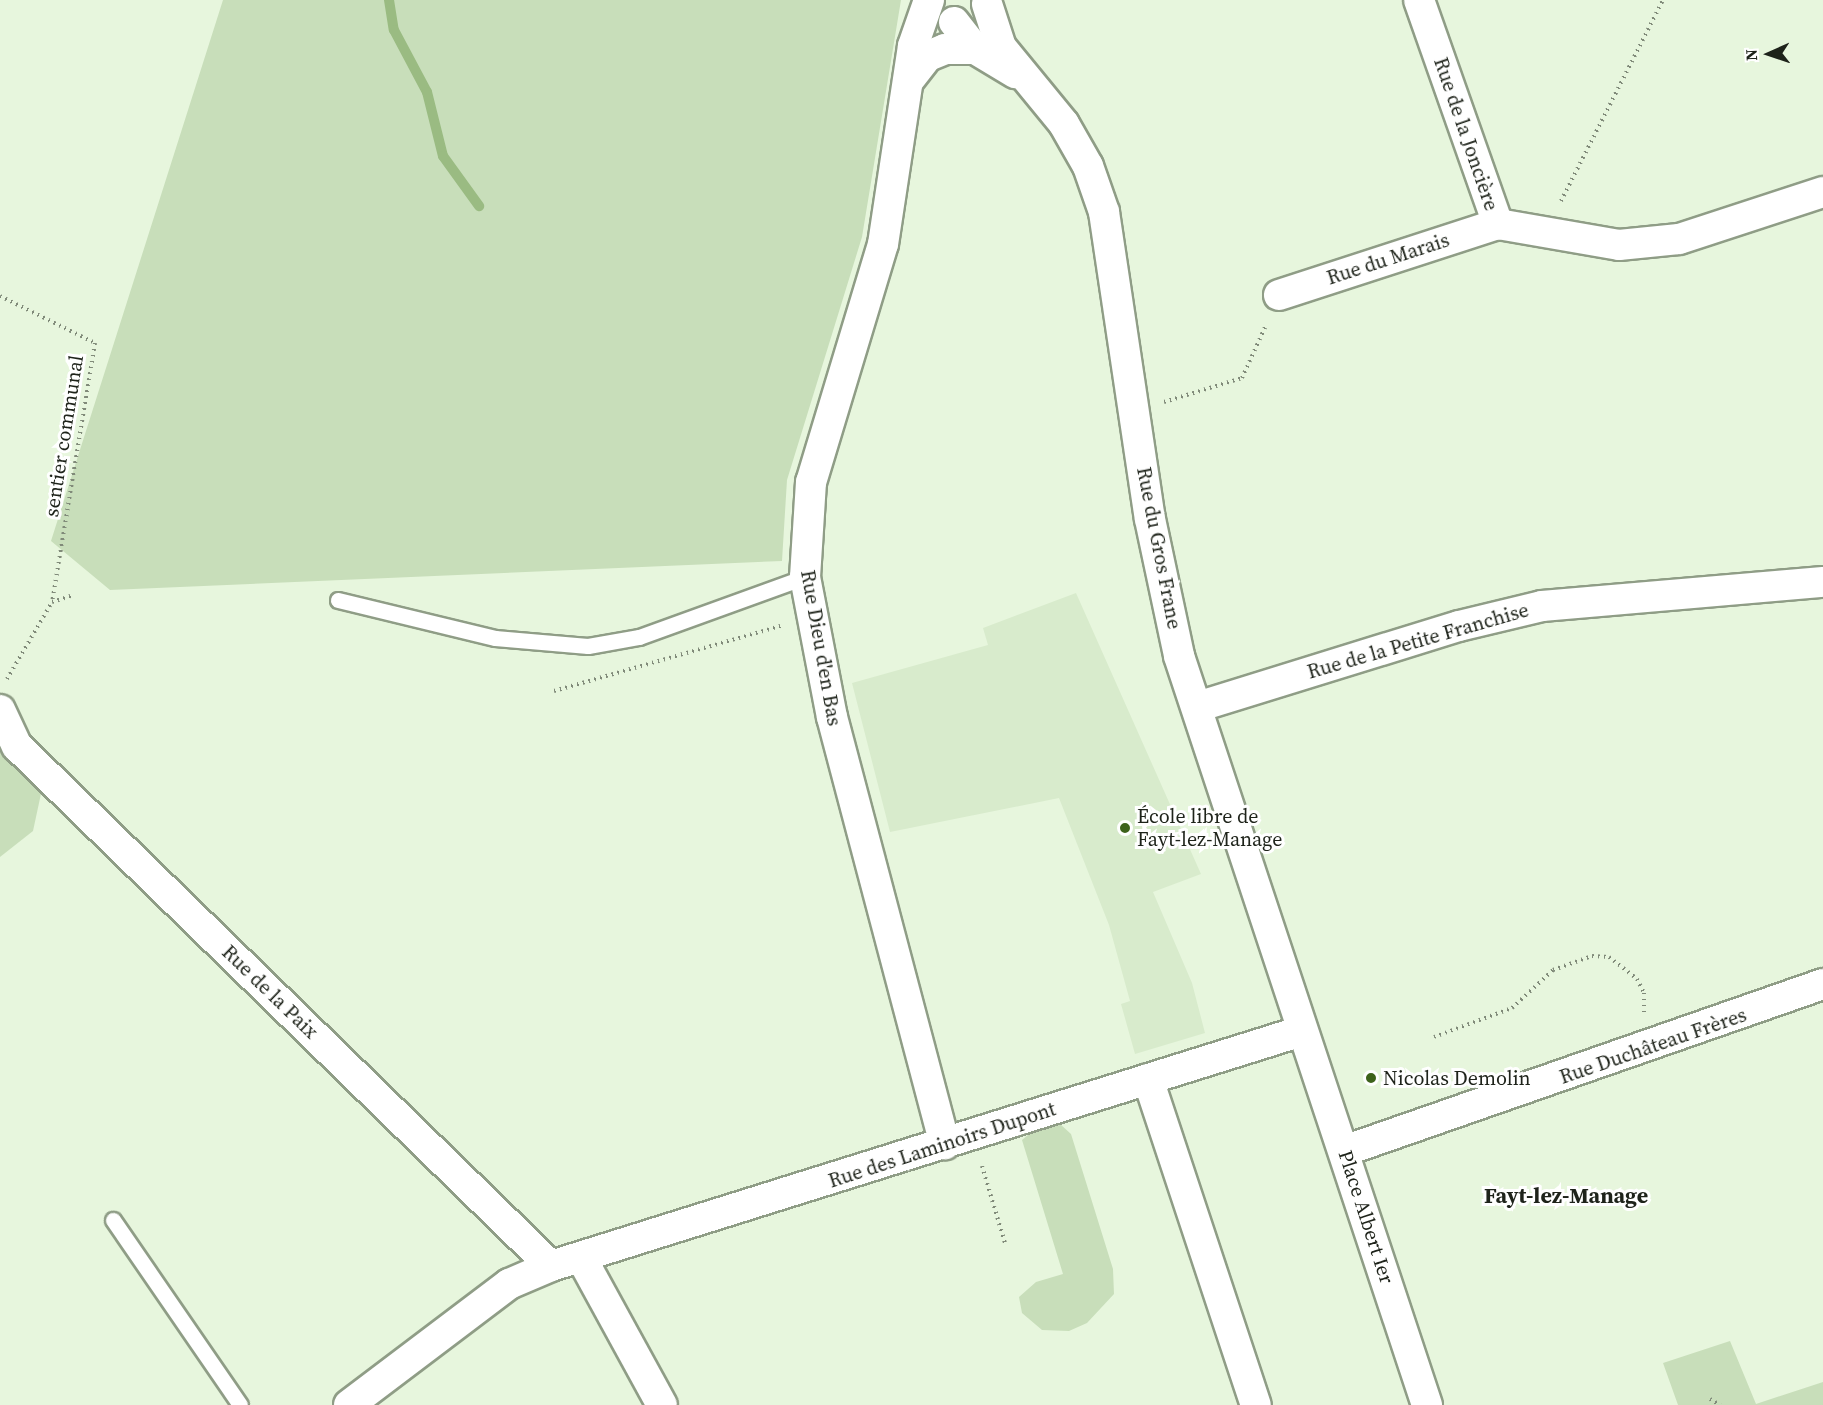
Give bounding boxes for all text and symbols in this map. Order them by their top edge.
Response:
north arrow [1739,24,1799,84]
text: N [1740,49,1762,61]
street label: Rue de la Joncière [1429,54,1503,214]
street label: Rue du Marais [1324,228,1452,290]
street label: sentier communal [39,353,89,519]
street label: Rue du Gros Frane [1132,465,1186,631]
street label: Rue Dieu d'en Bas [795,568,847,728]
street label: Rue de la Petite Franchise [1304,598,1532,684]
place label: École libre de Fayt-lez-Manage [1137,804,1282,851]
marker: École libre de Fayt-lez-Manage [1118,821,1132,835]
street label: Rue de la Paix [217,940,323,1044]
street label: Rue Duchâteau Frères [1556,1003,1750,1089]
place label: Nicolas Demolin [1383,1066,1531,1090]
marker: Nicolas Demolin [1364,1071,1378,1085]
street label: Rue des Laminoirs Dupont [825,1097,1059,1193]
street label: Place Albert Ier [1333,1147,1399,1287]
district label: Fayt-lez-Manage [1484,1183,1648,1209]

